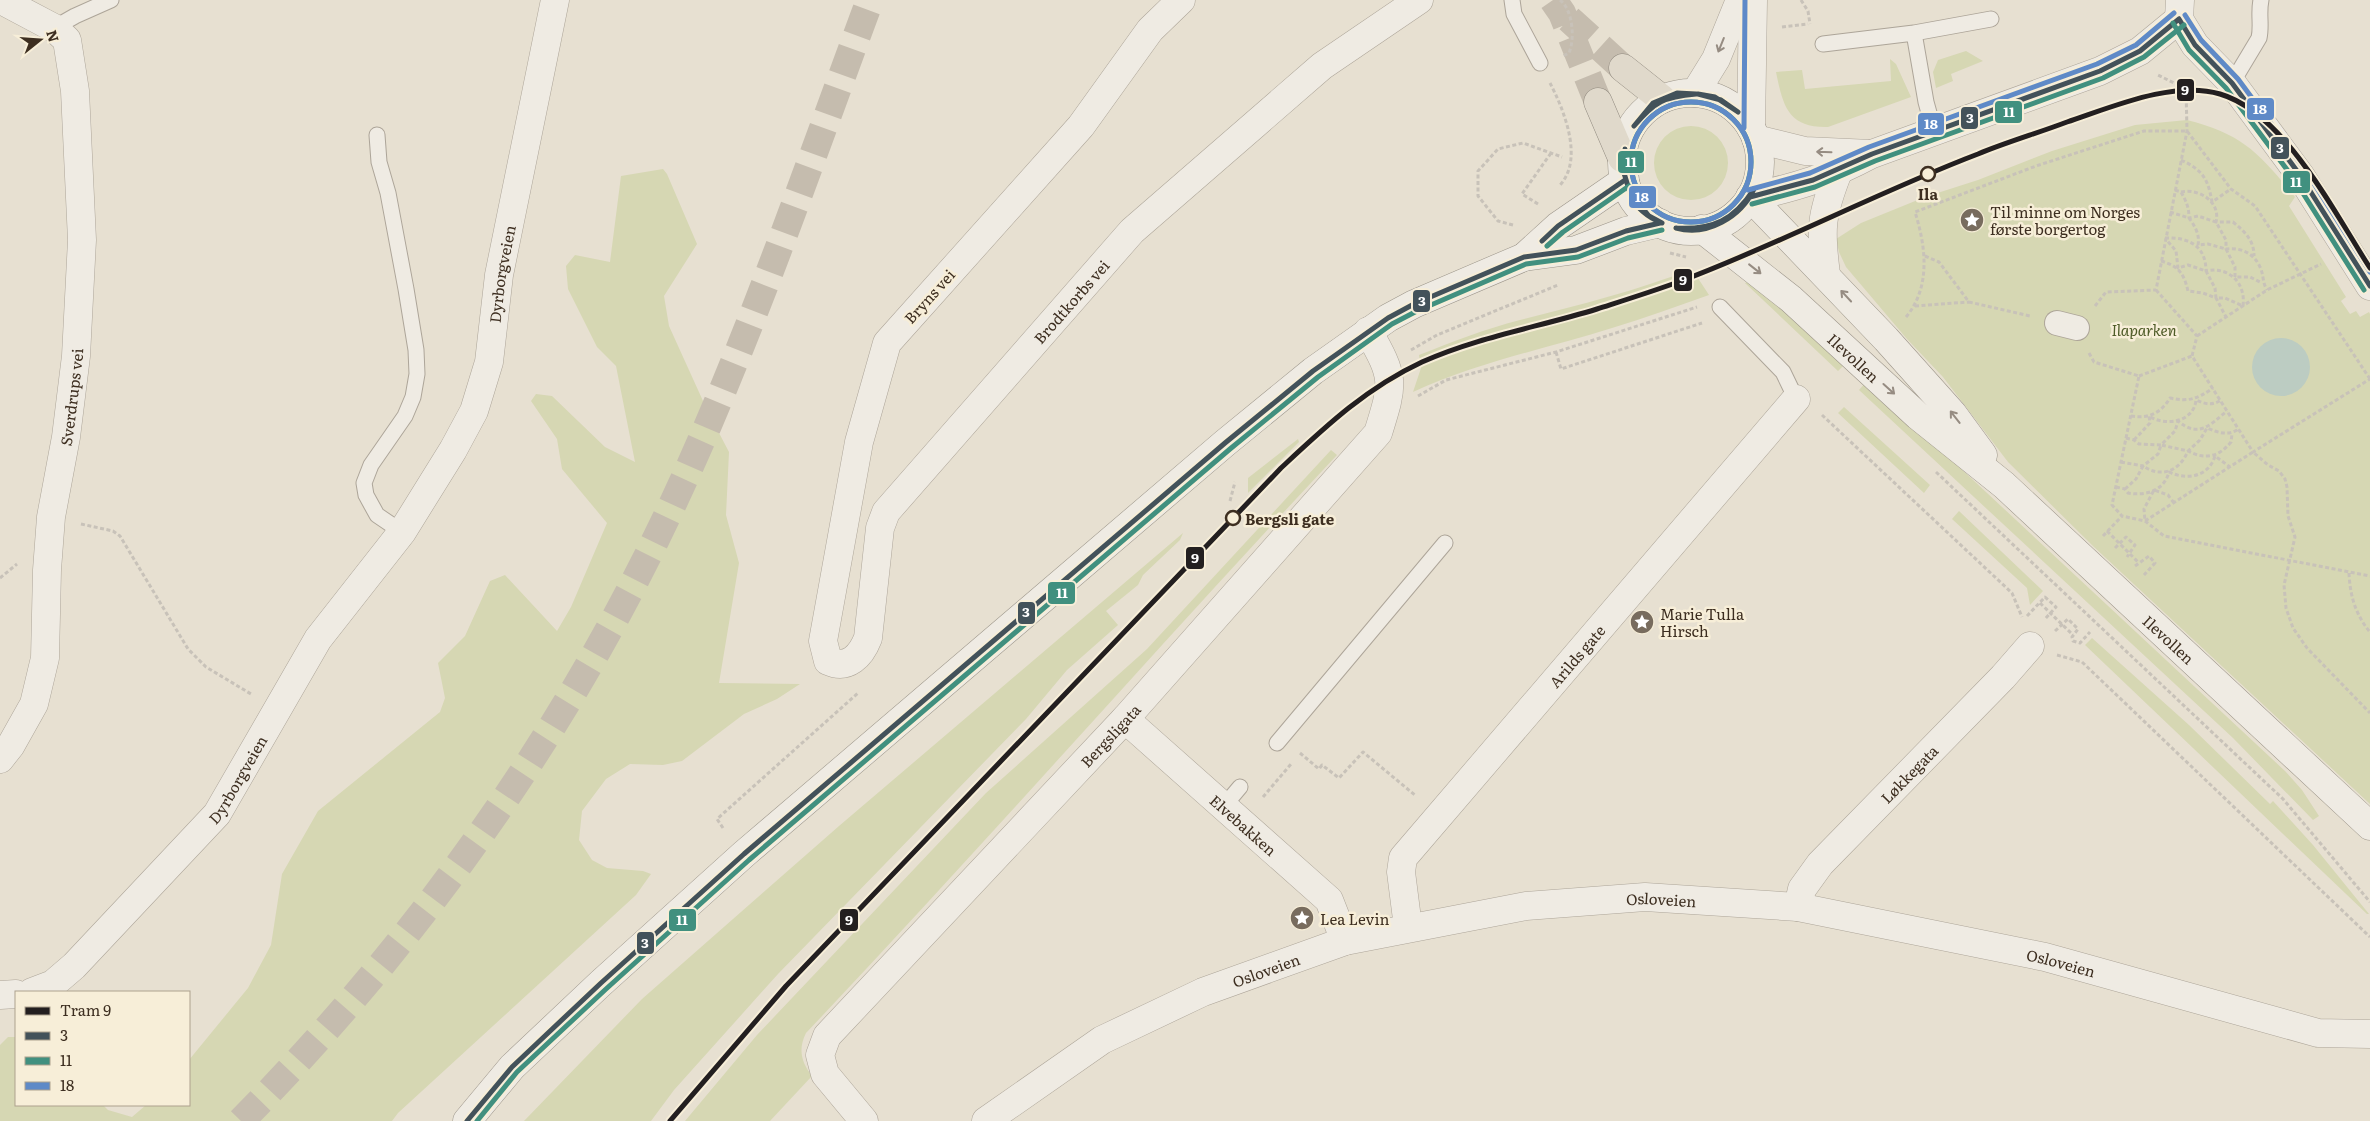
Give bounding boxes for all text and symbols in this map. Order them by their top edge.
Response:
north arrow [15,15,65,65]
text: N [42,27,65,45]
one-way arrow [1716,37,1726,52]
line badge: 9 [2176,78,2195,102]
text: 9 [2181,79,2189,99]
line badge: 18 [2246,97,2275,121]
text: 18 [2253,98,2267,118]
line badge: 11 [1994,100,2023,124]
text: 11 [2003,101,2015,121]
line badge: 3 [1960,106,1979,130]
text: 3 [1966,107,1974,127]
line badge: 18 [1917,112,1945,136]
text: 18 [1924,113,1938,133]
line badge: 3 [2270,136,2290,160]
text: 3 [2276,137,2284,157]
one-way arrow [1816,147,1832,157]
line badge: 11 [1617,150,1645,174]
text: 11 [1625,151,1637,171]
marker: Ila [1920,166,1936,182]
line badge: 11 [2282,170,2311,194]
text: 11 [2290,171,2302,191]
place label: Ila [1918,182,1939,205]
line badge: 18 [1628,185,1657,209]
text: 18 [1635,186,1649,206]
place label: Til minne om Norges første borgertog [1990,200,2140,240]
place icon: Til minne om Norges første borgertog [1959,207,1985,233]
street label: Dyrborgveien [482,223,520,324]
street label: Brodtkorbs vei [1027,254,1114,348]
street label: Bryns vei [898,264,960,328]
one-way arrow [1748,264,1761,275]
line badge: 9 [1673,268,1693,292]
text: 9 [1679,269,1687,289]
line badge: 3 [1412,289,1431,313]
text: 3 [1418,290,1426,310]
one-way arrow [1841,290,1852,303]
park label: Ilaparken [2111,318,2177,341]
street label: Ilevollen [1823,327,1885,387]
street label: Sverdrups vei [53,348,88,447]
one-way arrow [1882,383,1895,395]
one-way arrow [1949,411,1960,424]
place label: Bergsli gate [1245,507,1335,530]
marker: Bergsli gate [1225,510,1241,526]
line badge: 9 [1185,546,1205,570]
text: 9 [1191,547,1199,567]
line badge: 11 [1047,581,1076,605]
text: 11 [1056,582,1068,602]
line badge: 3 [1017,601,1036,625]
text: 3 [1022,601,1030,621]
place label: Marie Tulla Hirsch [1660,602,1745,642]
place icon: Marie Tulla Hirsch [1629,609,1655,635]
street label: Ilevollen [2138,609,2200,669]
street label: Arilds gate [1543,619,1610,692]
street label: Bergsligata [1074,697,1146,772]
street label: Dyrborgveien [202,731,272,829]
street label: Løkkegata [1875,738,1943,808]
street label: Elvebakken [1205,788,1283,861]
street label: Osloveien [1625,885,1697,912]
place icon: Lea Levin [1289,905,1315,931]
place label: Lea Levin [1320,907,1389,930]
line badge: 11 [668,908,697,932]
line badge: 9 [839,908,859,932]
text: 11 [676,909,688,929]
text: 9 [845,909,853,929]
line badge: 3 [636,931,655,955]
text: 3 [641,932,649,952]
street label: Osloveien [2025,942,2098,982]
street label: Osloveien [1229,947,1303,992]
legend [15,991,190,1106]
text: Tram 9 [60,998,111,1021]
text: 3 [60,1023,68,1046]
text: 11 [60,1048,72,1071]
text: 18 [60,1073,74,1096]

